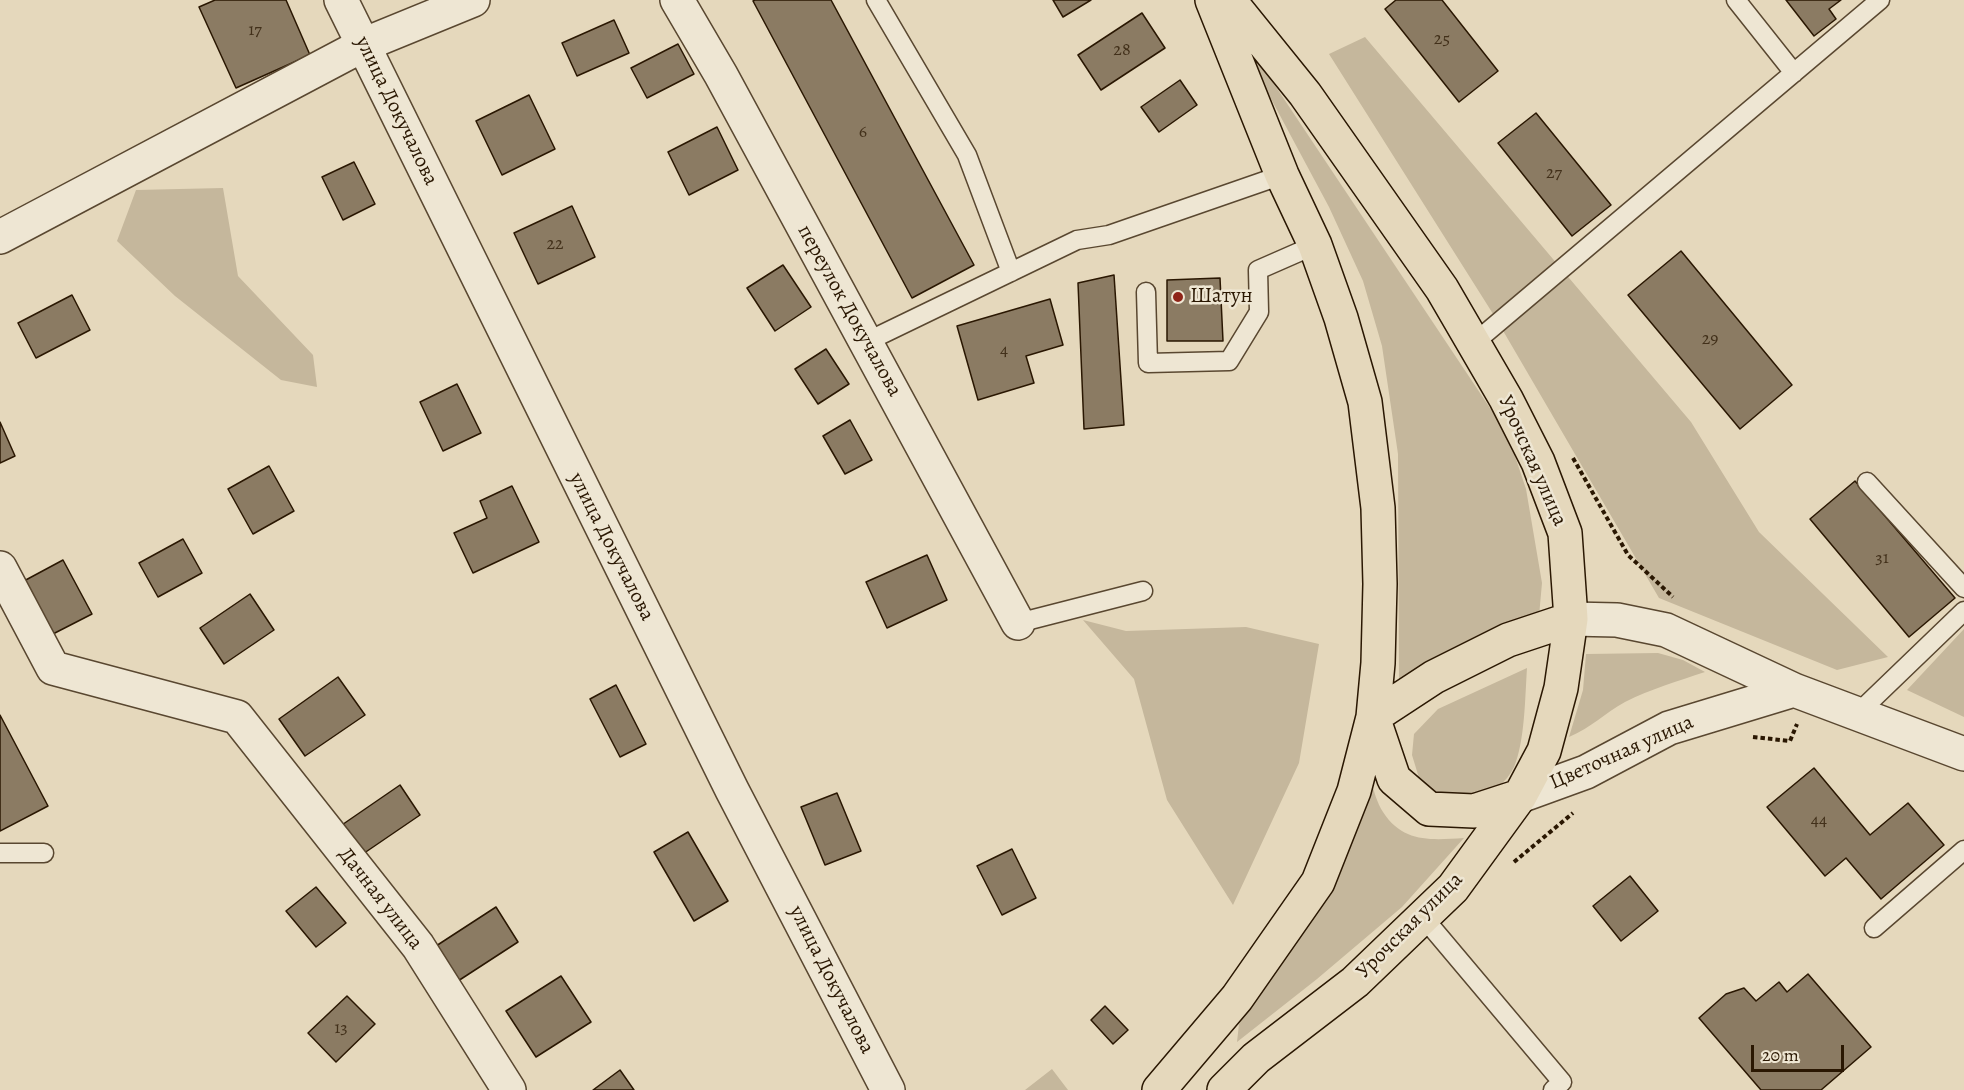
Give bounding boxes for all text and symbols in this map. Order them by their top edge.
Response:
house number: 17 [248,20,262,42]
house number: 25 [1434,29,1450,51]
street label: улица Докучалова [349,32,443,190]
house number: 28 [1113,40,1131,62]
house number: 6 [859,122,867,144]
house number: 27 [1546,163,1562,185]
street label: переулок Докучалова [791,221,907,401]
house number: 22 [546,234,564,256]
place label: Шатун [1190,284,1253,310]
marker: Шатун [1171,290,1185,304]
house number: 29 [1702,329,1718,351]
house number: 4 [1000,340,1008,362]
street label: Урочская улица [1492,392,1572,530]
street label: улица Докучалова [563,469,659,625]
house number: 31 [1875,548,1889,570]
street label: Цветочная улица [1546,710,1698,796]
house number: 44 [1811,810,1827,832]
street label: Дачная улица [332,843,428,955]
street label: Урочская улица [1352,868,1468,984]
street label: улица Докучалова [783,902,879,1058]
house number: 13 [334,1018,348,1040]
scale bar [1754,1033,1847,1071]
text: 20 m [1762,1043,1799,1067]

